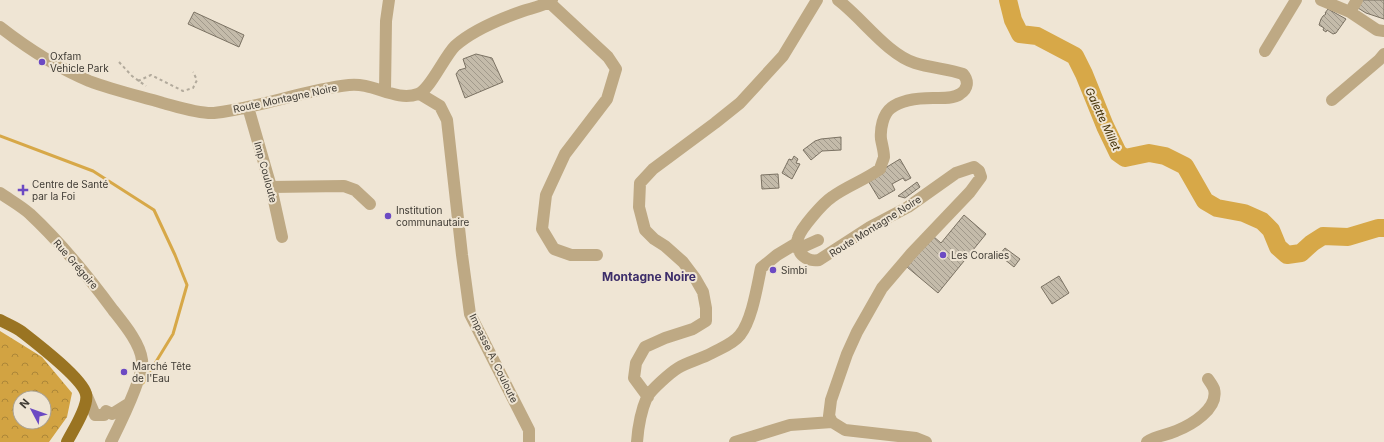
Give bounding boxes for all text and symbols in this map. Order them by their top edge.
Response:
place label: Oxfam Vehicle Park [50,50,109,74]
marker: Oxfam Vehicle Park [37,57,47,67]
street label: Route Montagne Noire [232,81,338,115]
water label: Galette Millet [1082,85,1124,153]
street label: Imp Couloute [252,140,280,204]
place label: Centre de Santé par la Foi [32,178,108,202]
marker: Centre de Santé par la Foi [17,184,29,196]
street label: Route Montagne Noire [827,193,923,259]
place label: Institution communautaire [396,204,470,228]
marker: Institution communautaire [383,211,393,221]
street label: Rue Grégoire [51,237,101,291]
place label: Les Coralies [951,249,1009,261]
marker: Les Coralies [938,250,948,260]
place label: Simbi [781,264,807,276]
marker: Simbi [768,265,778,275]
district label: Montagne Noire [602,269,696,284]
street label: Impasse A. Couloute [467,311,521,405]
place label: Marché Tête de l'Eau [132,360,191,384]
marker: Marché Tête de l'Eau [119,367,129,377]
north arrow [12,390,52,430]
text: N [16,396,32,411]

